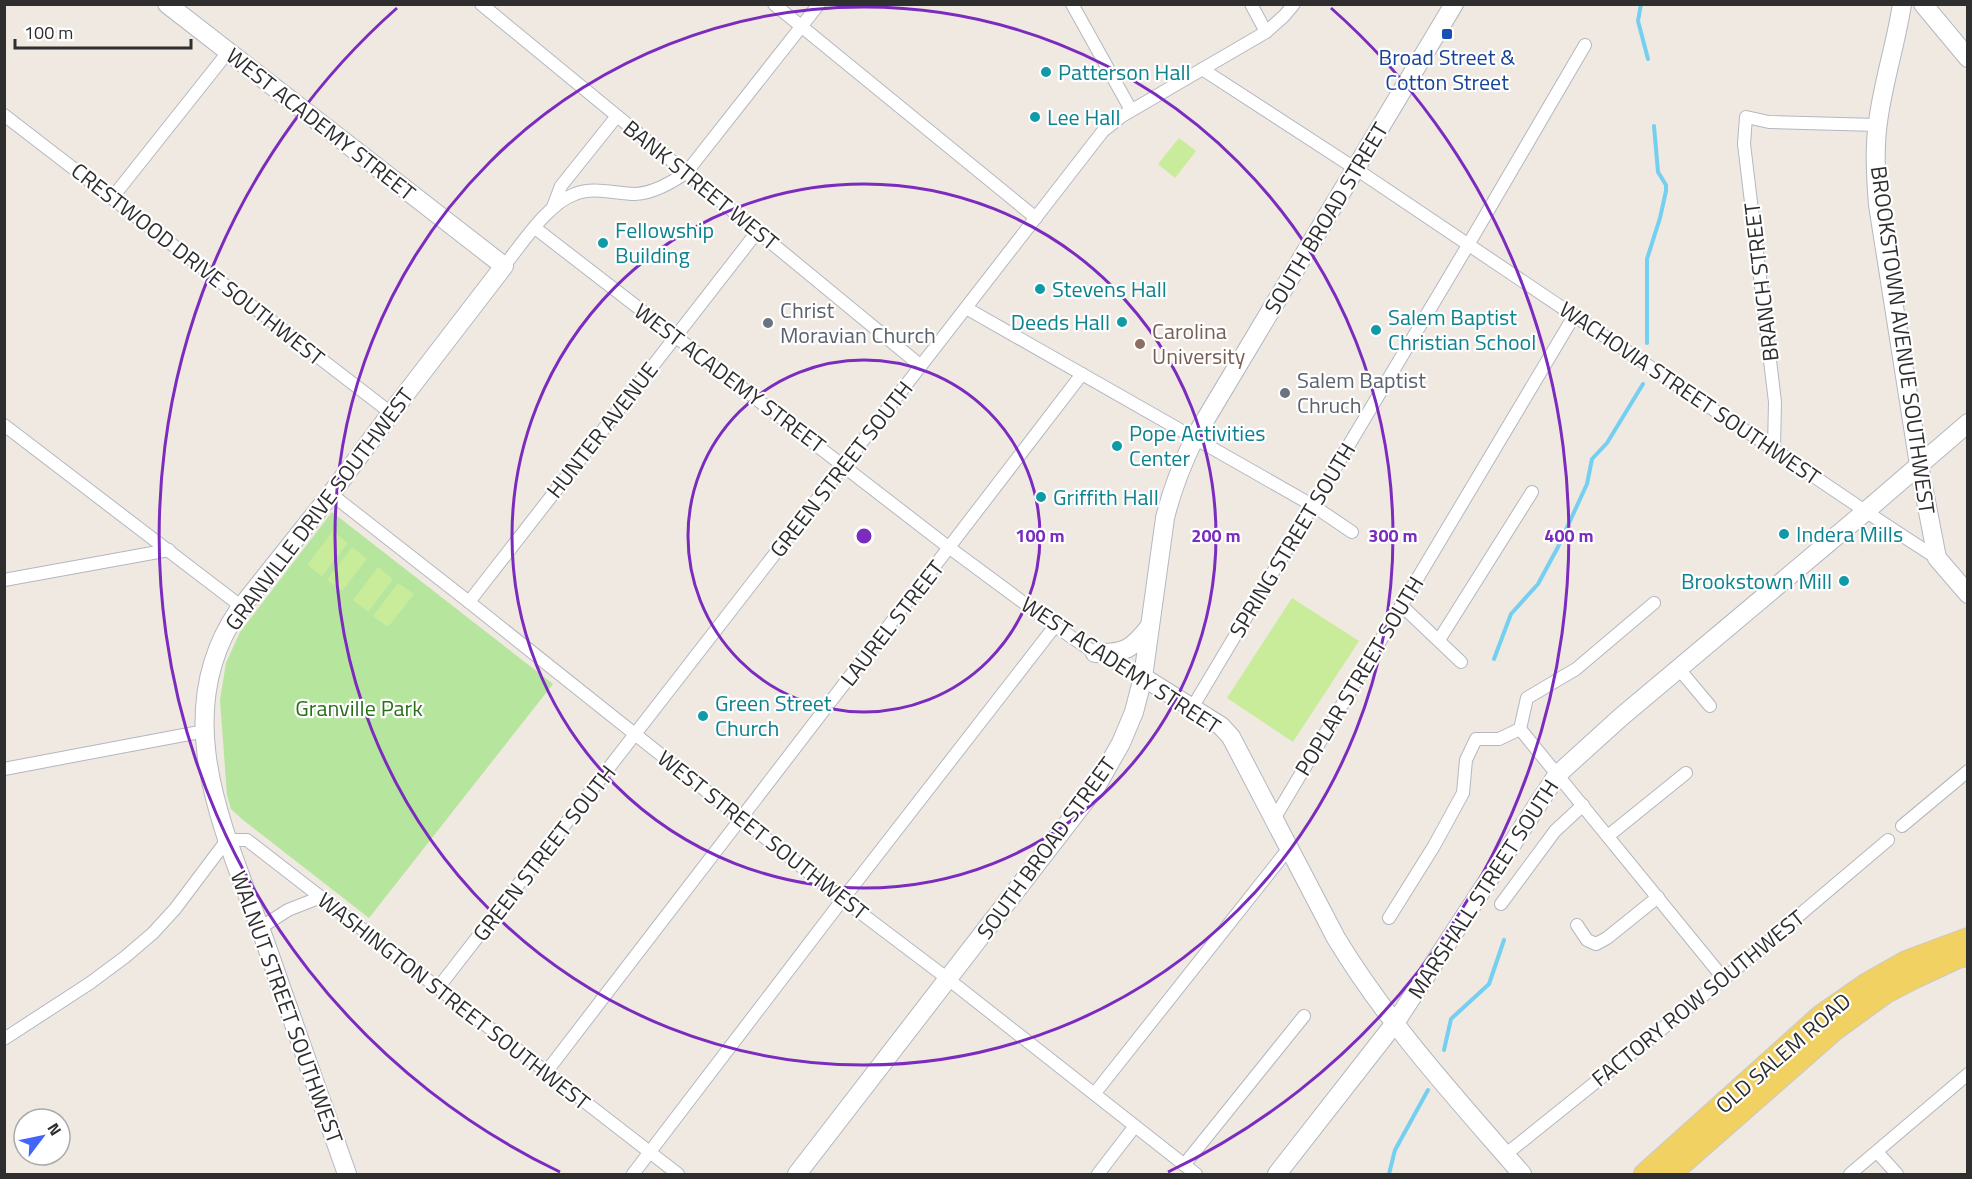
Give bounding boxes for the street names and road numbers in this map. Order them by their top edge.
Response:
street label: WEST ACADEMY STREET [219,39,423,209]
street label: BANK STREET WEST [616,112,786,259]
street label: SOUTH BROAD STREET [1255,115,1397,320]
street label: CRESTWOOD DRIVE SOUTHWEST [64,154,332,374]
street label: BROOKSTOWN AVENUE SOUTHWEST [1862,164,1944,517]
street label: BRANCH STREET [1734,200,1788,363]
street label: WACHOVIA STREET SOUTHWEST [1552,293,1828,494]
street label: WEST ACADEMY STREET [627,295,833,462]
street label: HUNTER AVENUE [538,355,666,505]
street label: GREEN STREET SOUTH [761,373,921,565]
street label: GRANVILLE DRIVE SOUTHWEST [216,380,422,638]
street label: SPRING STREET SOUTH [1220,436,1364,644]
street label: LAUREL STREET [832,552,952,693]
street label: POPLAR STREET SOUTH [1286,570,1432,782]
street label: WEST ACADEMY STREET [1014,587,1228,743]
street label: WEST STREET SOUTHWEST [650,742,876,929]
street label: SOUTH BROAD STREET [968,749,1124,946]
street label: GREEN STREET SOUTH [464,757,624,949]
street label: MARSHALL STREET SOUTH [1399,772,1567,1006]
street label: WALNUT STREET SOUTHWEST [222,866,352,1149]
street label: WASHINGTON STREET SOUTHWEST [310,884,598,1119]
street label: FACTORY ROW SOUTHWEST [1584,901,1812,1095]
street label: OLD SALEM ROAD [1708,984,1858,1122]

